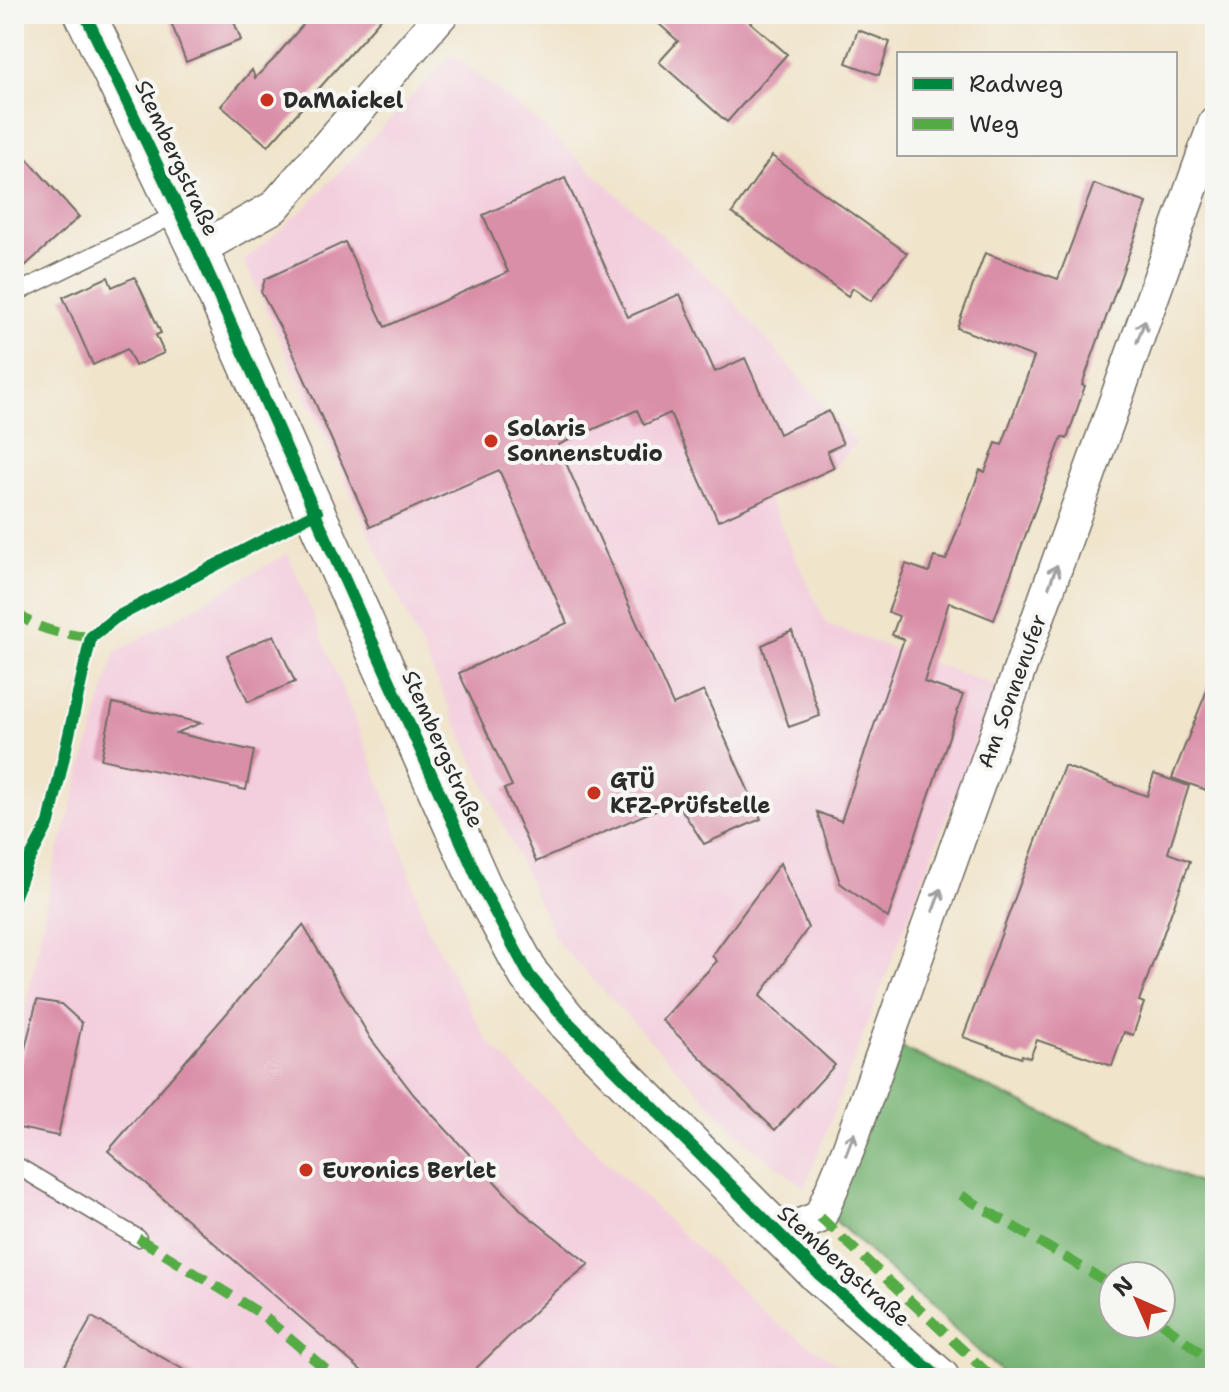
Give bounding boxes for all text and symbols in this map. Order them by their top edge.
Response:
legend [897,52,1177,156]
text: Radweg [969,68,1063,100]
street label: Stembergstraße [128,75,226,241]
place label: DaMaickel [283,86,404,115]
marker: DaMaickel [258,91,276,109]
text: Weg [969,108,1019,140]
one-way arrow [1134,319,1149,344]
place label: Solaris Sonnenstudio [507,414,663,468]
marker: Solaris Sonnenstudio [482,432,500,450]
one-way arrow [1047,564,1062,589]
street label: Am Sonnenufer [971,610,1053,772]
street label: Stembergstraße [395,666,491,832]
place label: GTÜ KFZ-Prüfstelle [610,766,771,820]
marker: GTÜ KFZ-Prüfstelle [585,784,603,802]
one-way arrow [931,888,946,913]
one-way arrow [844,1133,858,1157]
place label: Euronics Berlet [322,1156,497,1185]
marker: Euronics Berlet [297,1161,315,1179]
street label: Stembergstraße [771,1199,917,1333]
north arrow [1097,1260,1177,1340]
text: N [1107,1270,1140,1303]

